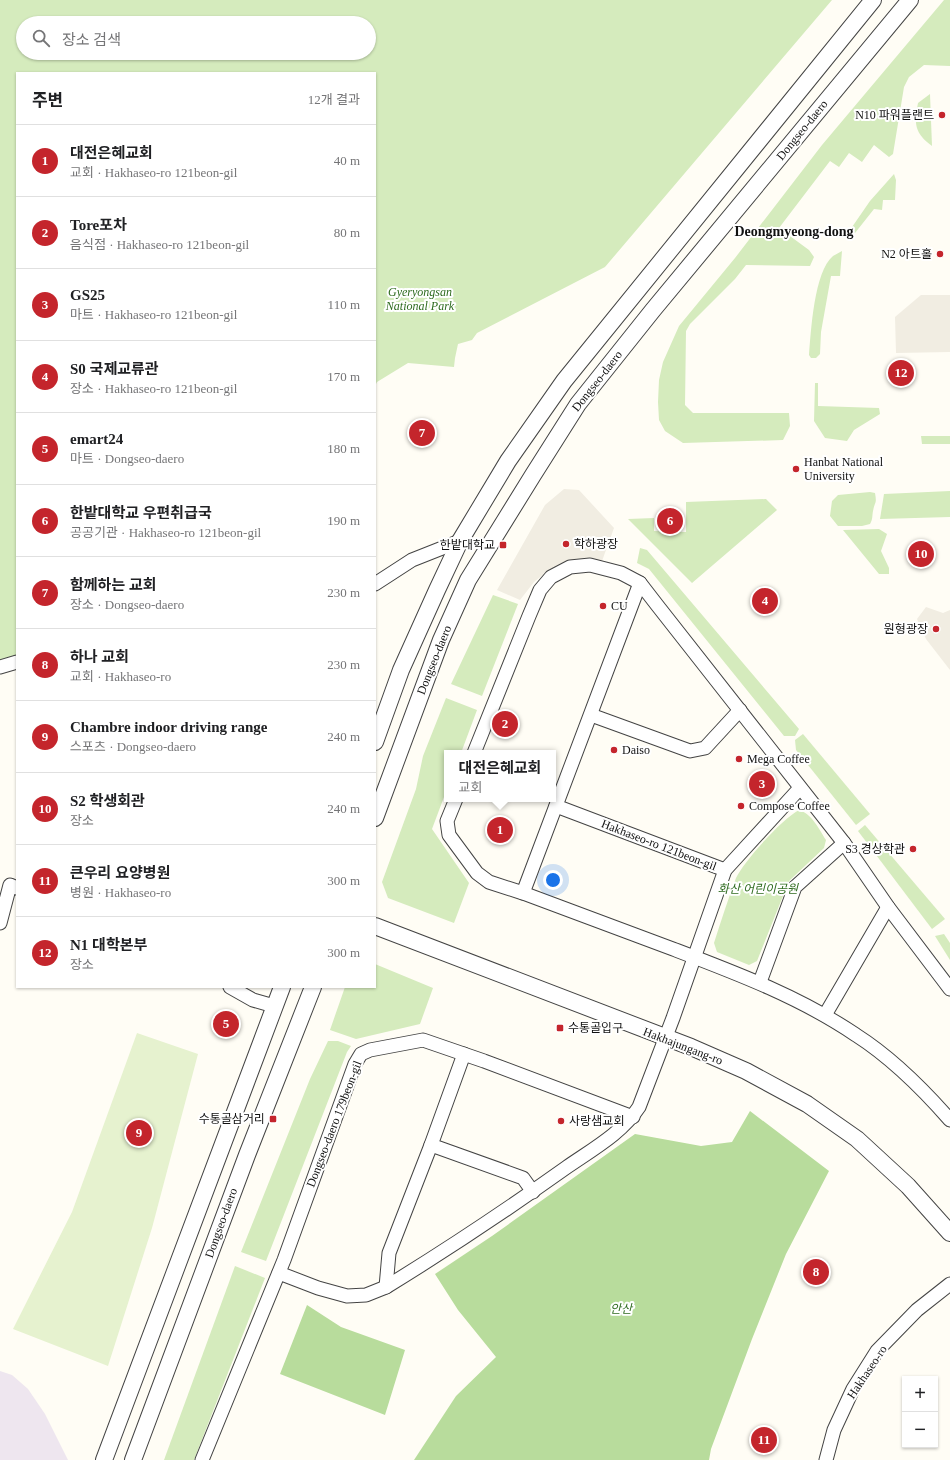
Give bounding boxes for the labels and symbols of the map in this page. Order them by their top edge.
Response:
street label: Dongseo-daero [773,97,831,163]
place label: N10 파워플랜트 [855,108,934,122]
marker: N10 파워플랜트 [937,110,947,120]
district label: Deongmyeong-dong [734,224,854,239]
place label: N2 아트홀 [881,247,932,261]
marker: N2 아트홀 [935,249,945,259]
park label: Gyeryongsan National Park [385,285,455,313]
street label: Dongseo-daero [569,348,625,414]
pin: 12 [888,358,914,388]
pin: 7 [409,418,435,448]
place label: Hanbat National University [804,455,884,483]
marker: Hanbat National University [791,464,801,474]
pin: 6 [657,506,683,536]
place label: 학하광장 [574,537,618,551]
place label: 한밭대학교 [440,538,495,552]
marker: 학하광장 [561,539,571,549]
pin: 10 [908,539,934,569]
marker: 한밭대학교 [498,540,508,550]
pin: 4 [752,586,778,616]
place label: CU [611,599,628,613]
marker: CU [598,601,608,611]
place label: 원형광장 [884,622,928,636]
street label: Dongseo-daero [414,623,454,697]
marker: 원형광장 [931,624,941,634]
pin: 2 [492,709,518,739]
place label: Daiso [622,743,650,757]
marker: Daiso [609,745,619,755]
place label: Mega Coffee [747,752,810,766]
marker: Mega Coffee [734,754,744,764]
pin: 3 [749,769,775,799]
place label: Compose Coffee [749,799,830,813]
marker: Compose Coffee [736,801,746,811]
pin: 1 [487,815,513,845]
street label: Hakhaseo-ro 121beon-gil [599,817,719,874]
place label: S3 경상학관 [845,842,905,856]
marker: S3 경상학관 [908,844,918,854]
your location [543,870,563,890]
park label: 화산 어린이공원 [718,882,799,896]
pin: 5 [213,1009,239,1039]
place label: 수통골입구 [568,1021,623,1035]
marker: 수통골입구 [555,1023,565,1033]
street label: Hakhajungang-ro [641,1024,725,1068]
street label: Dongseo-daero 179beon-gil [303,1058,365,1189]
place label: 수통골삼거리 [199,1112,265,1126]
marker: 수통골삼거리 [268,1114,278,1124]
place label: 사랑샘교회 [569,1114,624,1128]
marker: 사랑샘교회 [556,1116,566,1126]
pin: 9 [126,1118,152,1148]
street label: Dongseo-daero [202,1186,240,1260]
pin: 8 [803,1257,829,1287]
park label: 안산 [610,1302,634,1316]
street label: Hakhaseo-ro [844,1343,890,1401]
pin: 11 [751,1425,777,1455]

